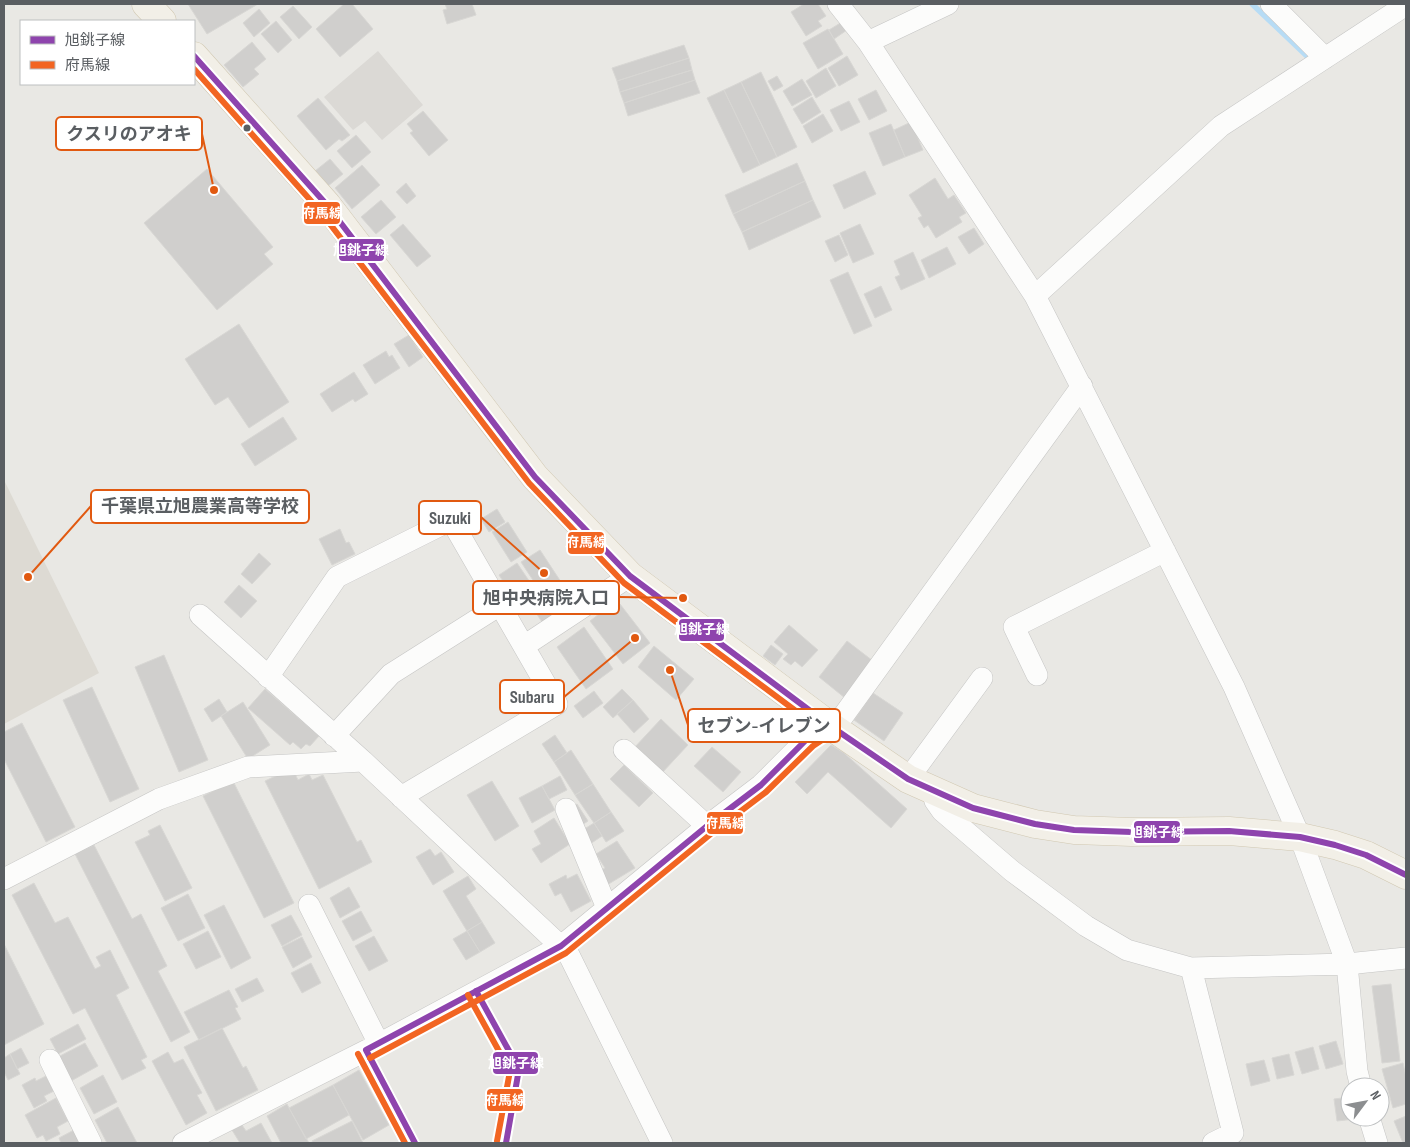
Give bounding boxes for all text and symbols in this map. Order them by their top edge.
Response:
legend [20,20,195,85]
text: 旭銚子線 [65,31,125,50]
text: 府馬線 [65,56,110,75]
callout: クスリのアオキ [56,117,202,150]
unlabelled marker [242,123,252,133]
text: クスリのアオキ [66,124,192,145]
line badge: 府馬線 [303,201,341,225]
text: 府馬線 [301,205,343,222]
line badge: 旭銚子線 [338,238,385,262]
text: 旭銚子線 [333,242,389,259]
callout: 千葉県立旭農業高等学校 [91,490,309,523]
text: 千葉県立旭農業高等学校 [101,496,299,517]
callout: Suzuki [419,501,481,534]
text: Suzuki [429,508,471,529]
line badge: 府馬線 [567,531,605,555]
text: 府馬線 [565,534,607,551]
callout: 旭中央病院入口 [473,581,619,614]
text: 旭中央病院入口 [483,588,609,609]
line badge: 旭銚子線 [678,618,725,642]
text: 旭銚子線 [674,621,730,638]
callout: Subaru [500,680,564,713]
text: Subaru [510,687,554,708]
callout: セブン-イレブン [688,709,840,742]
text: セブン-イレブン [698,716,830,737]
line badge: 府馬線 [706,811,744,835]
text: 府馬線 [704,815,746,832]
line badge: 旭銚子線 [1133,820,1181,844]
text: 旭銚子線 [1129,824,1185,841]
line badge: 旭銚子線 [492,1051,539,1075]
text: 旭銚子線 [488,1055,544,1072]
north arrow [1340,1077,1390,1127]
line badge: 府馬線 [486,1088,524,1112]
text: N [1366,1088,1385,1103]
text: 府馬線 [484,1092,526,1109]

